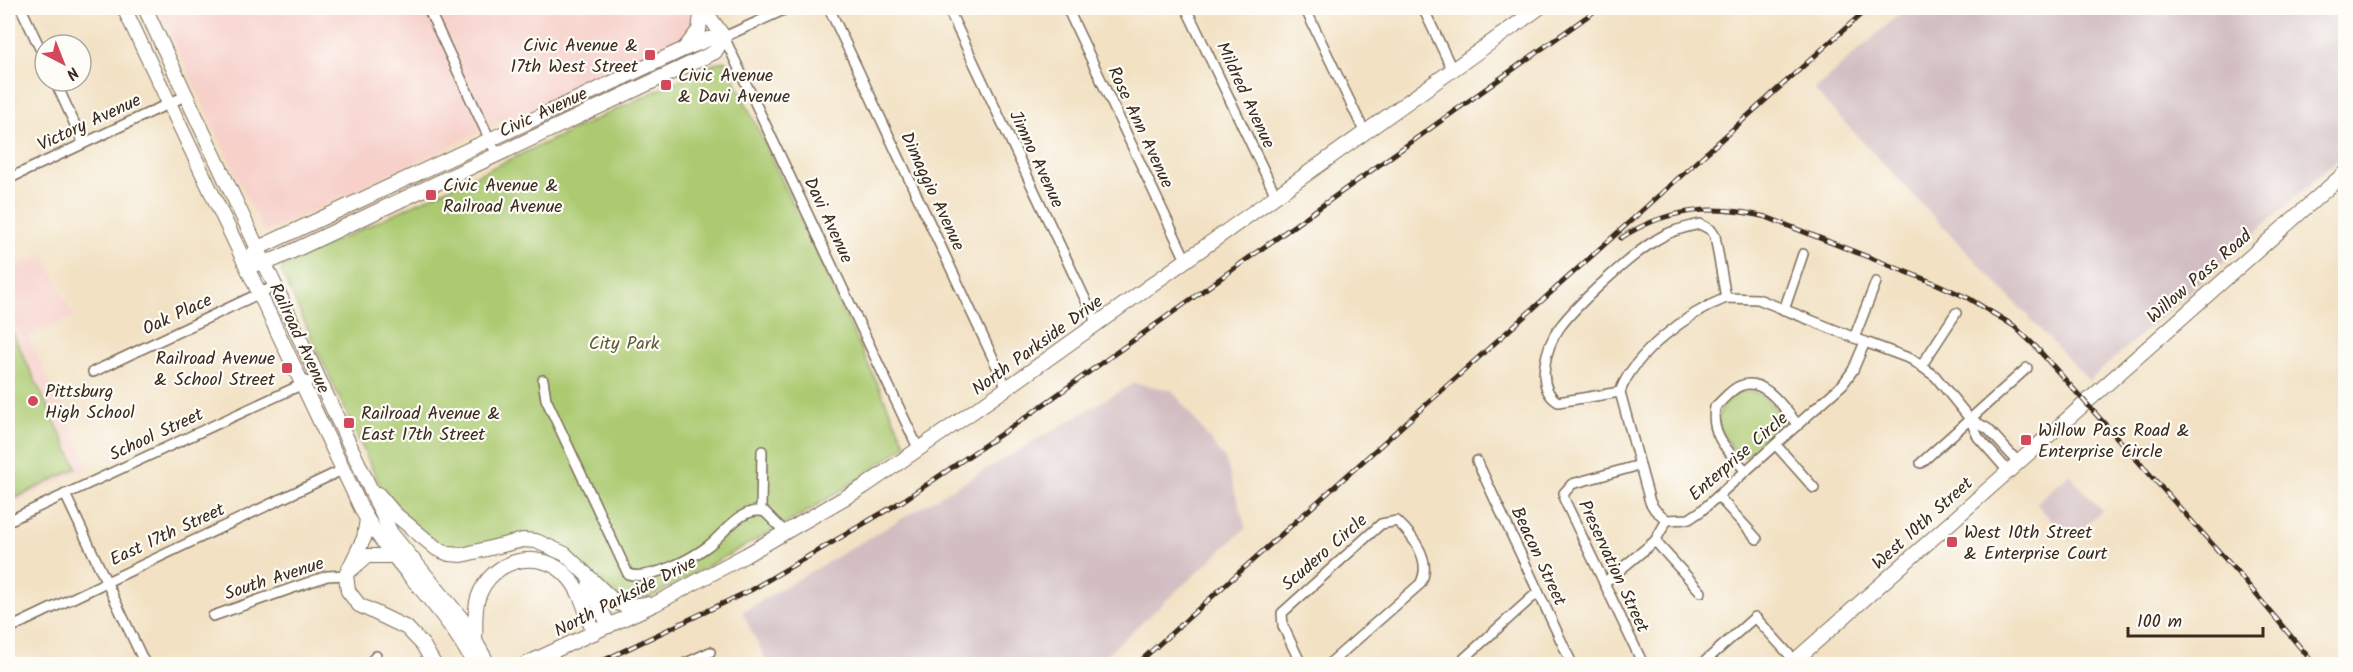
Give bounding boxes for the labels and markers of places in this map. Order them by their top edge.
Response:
place label: Civic Avenue & 17th West Street [511,32,639,82]
marker: Civic Avenue & 17th West Street [643,48,657,62]
place label: Civic Avenue & Davi Avenue [678,62,790,112]
marker: Civic Avenue & Davi Avenue [659,78,673,92]
place label: Civic Avenue & Railroad Avenue [443,172,562,222]
marker: Civic Avenue & Railroad Avenue [424,188,438,202]
place label: Railroad Avenue & School Street [154,345,276,395]
marker: Railroad Avenue & School Street [280,361,294,375]
place label: Pittsburg High School [45,378,135,428]
marker: Pittsburg High School [26,394,40,408]
place label: Railroad Avenue & East 17th Street [361,400,500,450]
marker: Railroad Avenue & East 17th Street [342,416,356,430]
place label: Willow Pass Road & Enterprise Circle [2038,417,2189,467]
marker: Willow Pass Road & Enterprise Circle [2019,433,2033,447]
place label: West 10th Street & Enterprise Court [1964,519,2108,569]
marker: West 10th Street & Enterprise Court [1945,535,1959,549]

